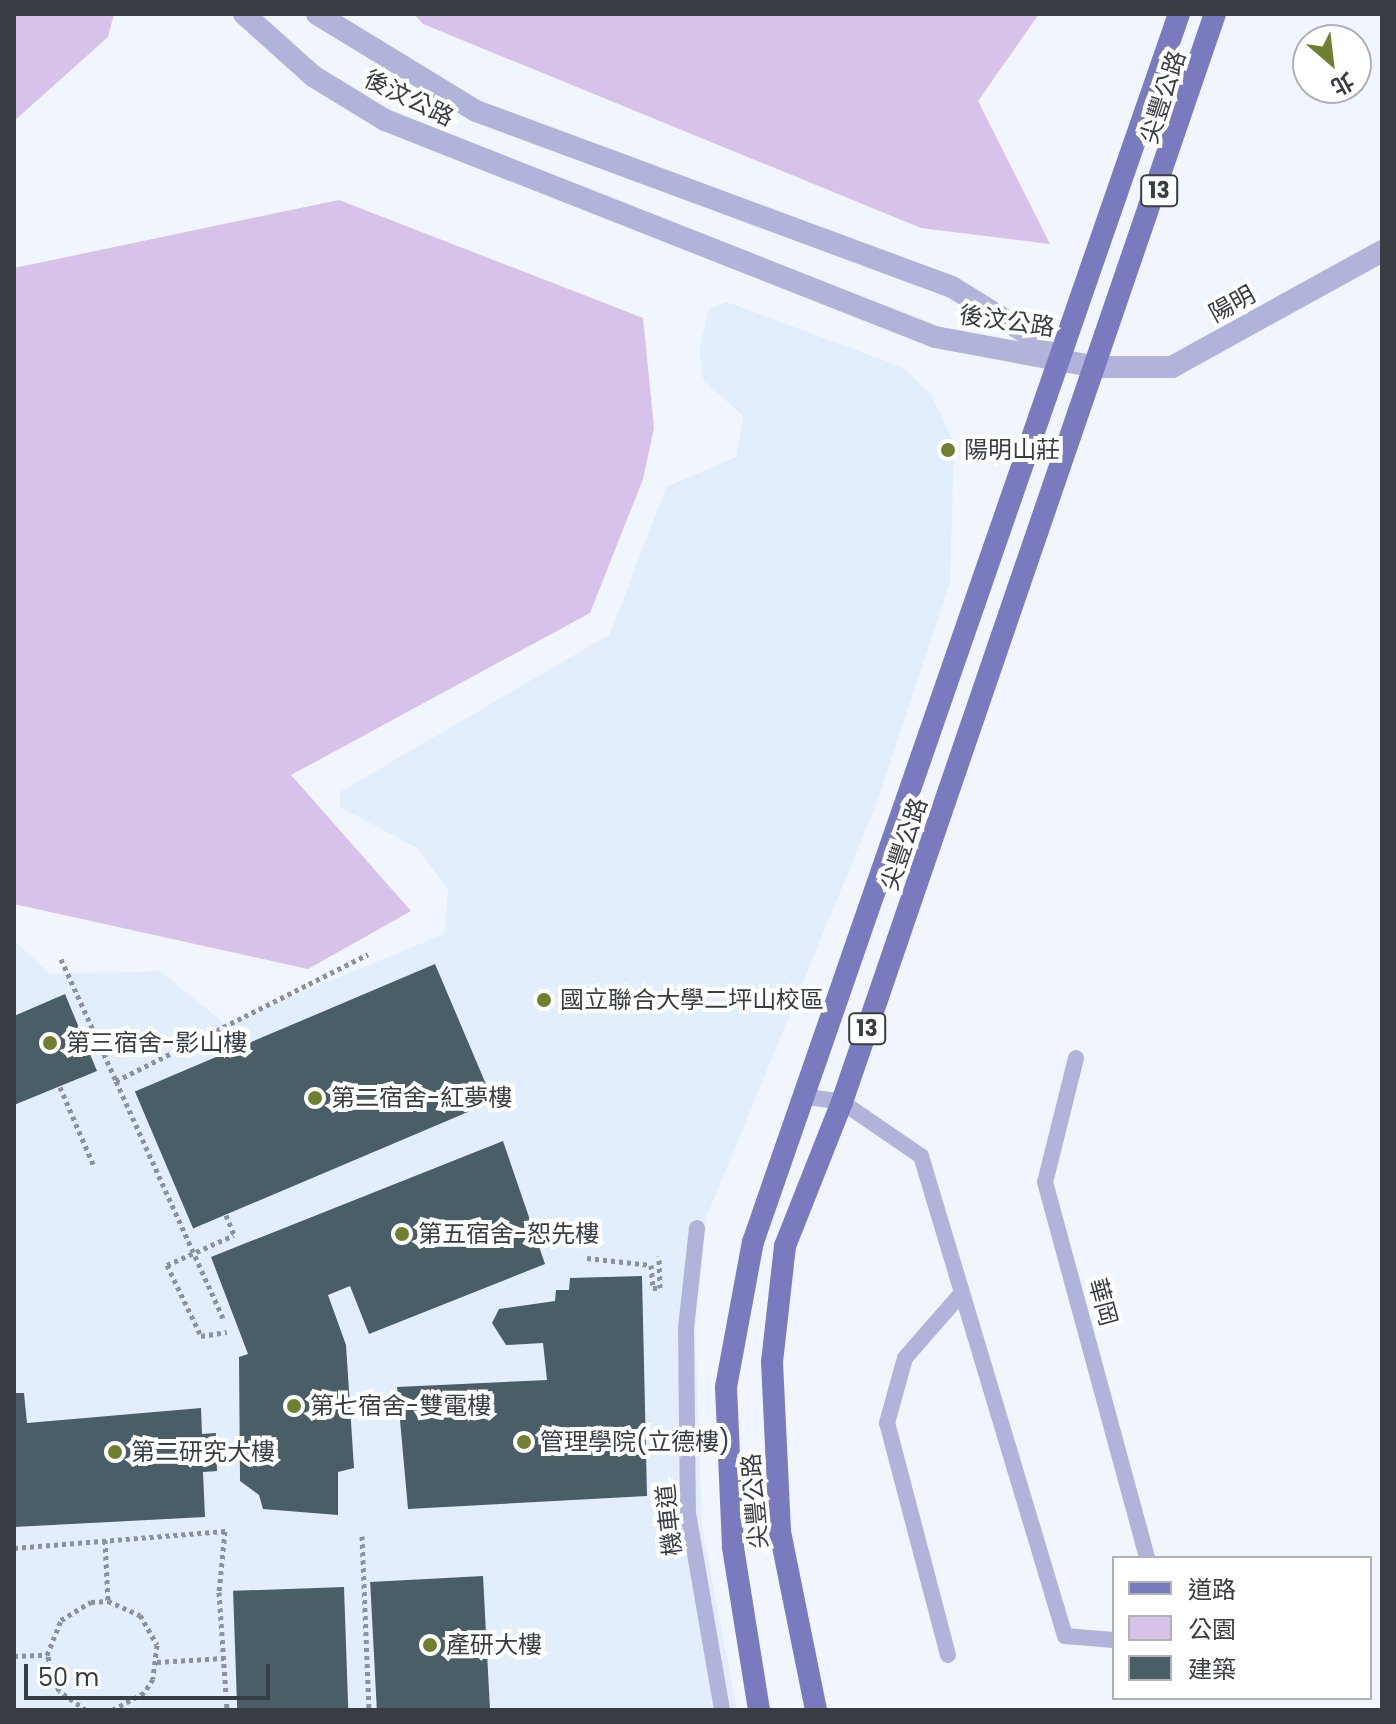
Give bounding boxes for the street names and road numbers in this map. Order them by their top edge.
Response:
street label: 尖豐公路 [1134,47,1192,147]
street label: 後汶公路 [360,64,458,132]
road number: 13 [1139,173,1179,209]
street label: 陽明 [1204,280,1260,328]
street label: 後汶公路 [957,300,1057,342]
street label: 尖豐公路 [875,794,933,894]
road number: 13 [847,1011,887,1047]
street label: 華岡 [1083,1275,1123,1329]
street label: 尖豐公路 [736,1452,774,1550]
street label: 機車道 [651,1483,687,1557]

